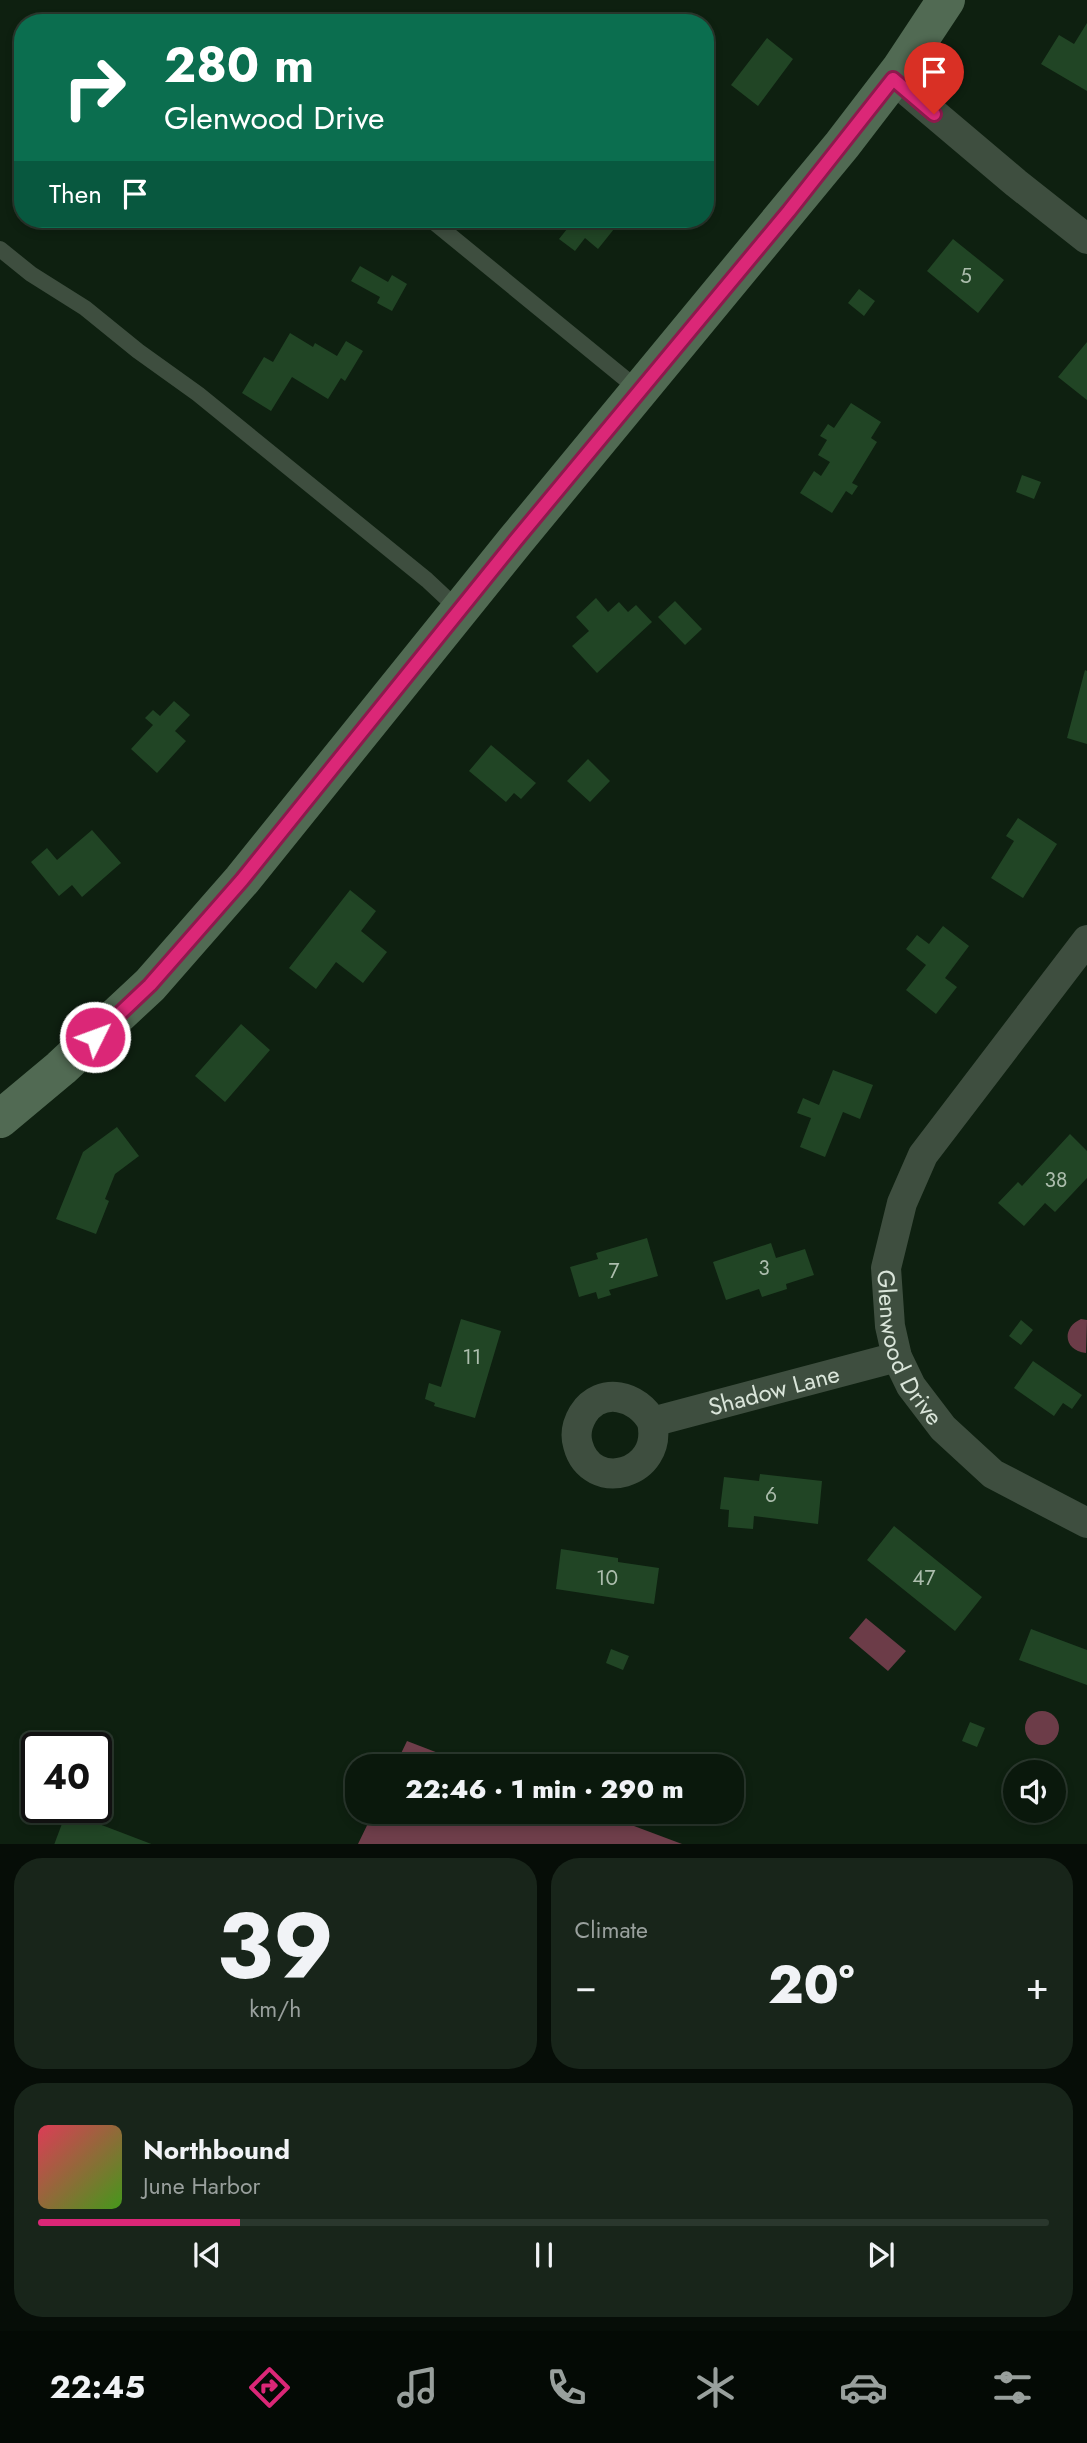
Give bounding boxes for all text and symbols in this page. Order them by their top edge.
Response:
text: 280 m [164,30,314,100]
icon: right [49,42,140,133]
pin [904,42,964,114]
icon: arrive [915,53,953,91]
text: Glenwood Drive [164,95,384,141]
text: Then [49,175,102,213]
icon: arrive [116,175,154,213]
house number: 5 [960,261,972,291]
position arrow [58,1000,132,1074]
house number: 38 [1045,1165,1067,1195]
house number: 3 [758,1253,770,1283]
house number: 7 [608,1256,620,1286]
street label: Glenwood Drive [869,1268,952,1432]
house number: 11 [463,1342,481,1372]
street label: Shadow Lane [704,1356,843,1424]
house number: 6 [765,1480,777,1510]
house number: 10 [596,1563,618,1593]
house number: 47 [912,1563,936,1593]
speed limit sign: 40 [21,1732,112,1823]
map controls [1003,1760,1066,1823]
button: sound [1003,1760,1066,1823]
text: 22:46 · 1 min · 290 m [405,1770,684,1808]
text: 39 [217,1881,334,2012]
text: Climate [575,1913,648,1947]
text: 20° [768,1947,855,2023]
text: − [575,1958,597,2013]
text: + [1026,1958,1049,2013]
text: km/h [249,1992,301,2026]
text: Northbound [143,2131,290,2169]
text: June Harbor [143,2169,260,2203]
icon: previous [188,2236,226,2274]
icon: pause [525,2236,563,2274]
icon: next [862,2236,900,2274]
icon: directions [245,2363,294,2412]
icon: music [393,2363,442,2412]
icon: phone [542,2363,591,2412]
icon: climate [691,2363,740,2412]
icon: car [839,2363,888,2412]
icon: filters [988,2363,1037,2412]
text: 22:45 [50,2364,145,2410]

